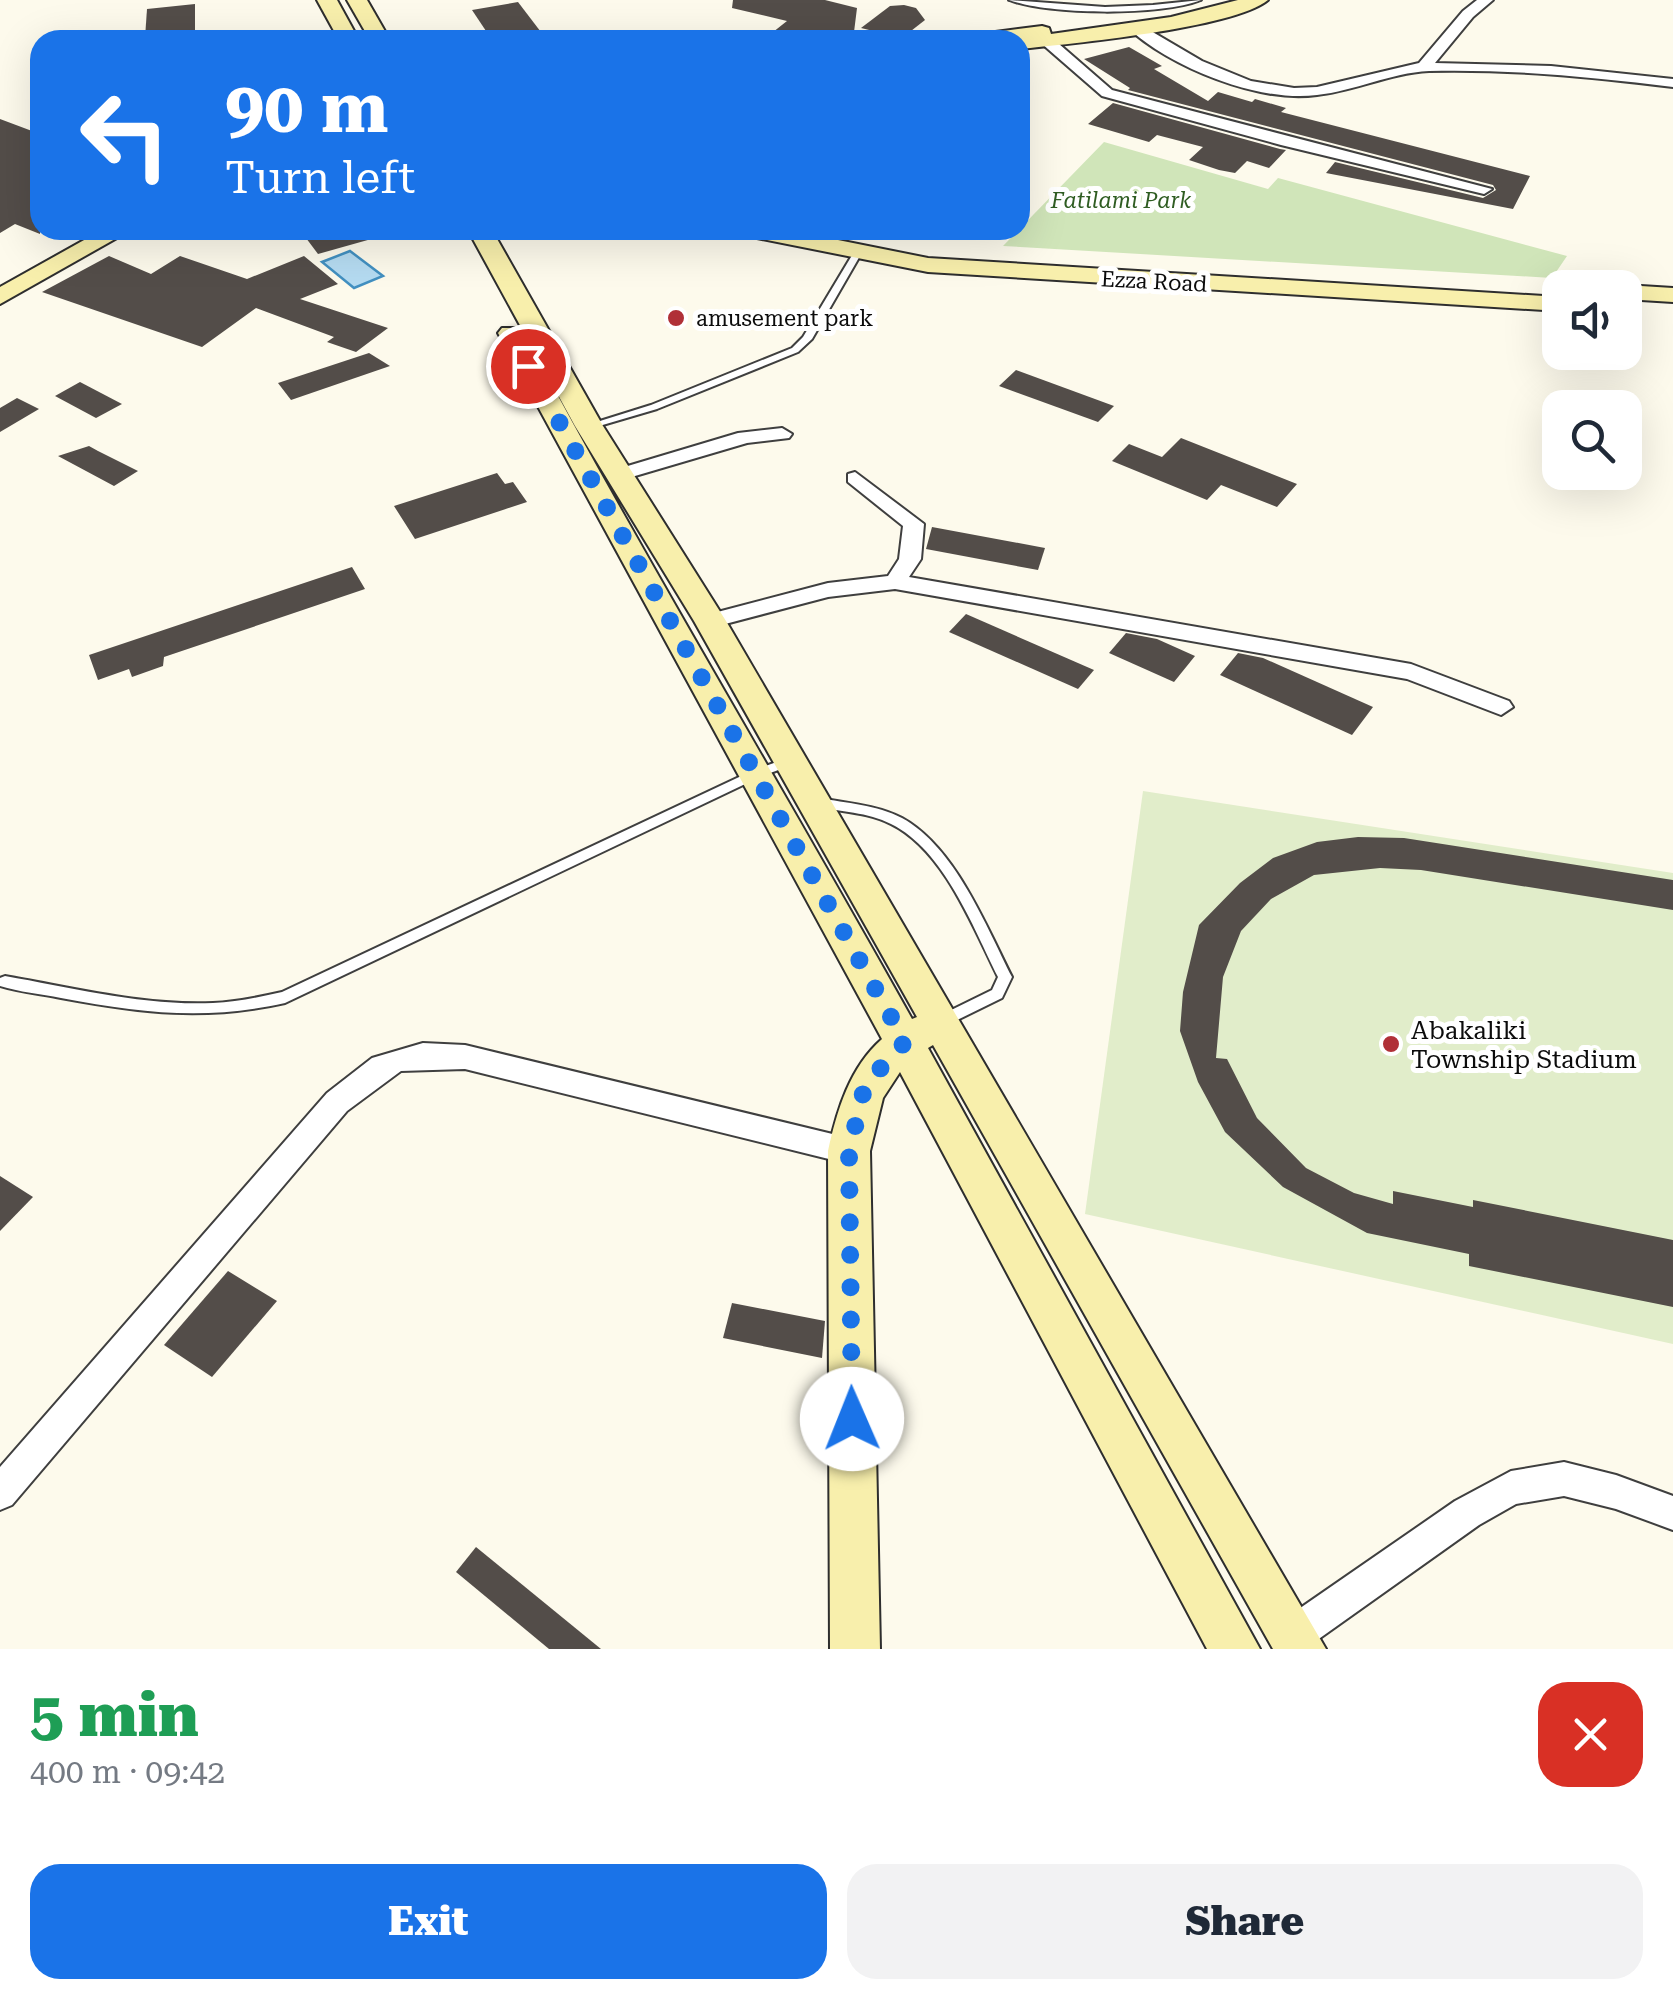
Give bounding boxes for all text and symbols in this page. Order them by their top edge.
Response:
text: 90 m [225,67,389,149]
icon: left [60,70,190,200]
text: Turn left [225,151,415,204]
park label: Fatilami Park [1050,188,1191,213]
street label: Ezza Road [1100,266,1208,297]
map controls [1542,270,1642,490]
button: sound [1542,270,1642,370]
place label: amusement park [696,306,873,331]
marker: amusement park [665,307,687,329]
pin [486,324,571,409]
icon: arrive [501,339,556,394]
button: search [1542,390,1642,490]
place label: Abakaliki Township Stadium [1411,1016,1637,1074]
marker: Abakaliki Township Stadium [1380,1033,1402,1055]
position arrow [800,1367,904,1471]
text: 5 min [30,1680,199,1751]
button: close [1538,1682,1643,1787]
text: 400 m · 09:42 [30,1753,225,1791]
button: Exit [30,1864,827,1979]
button: Share [847,1864,1643,1979]

